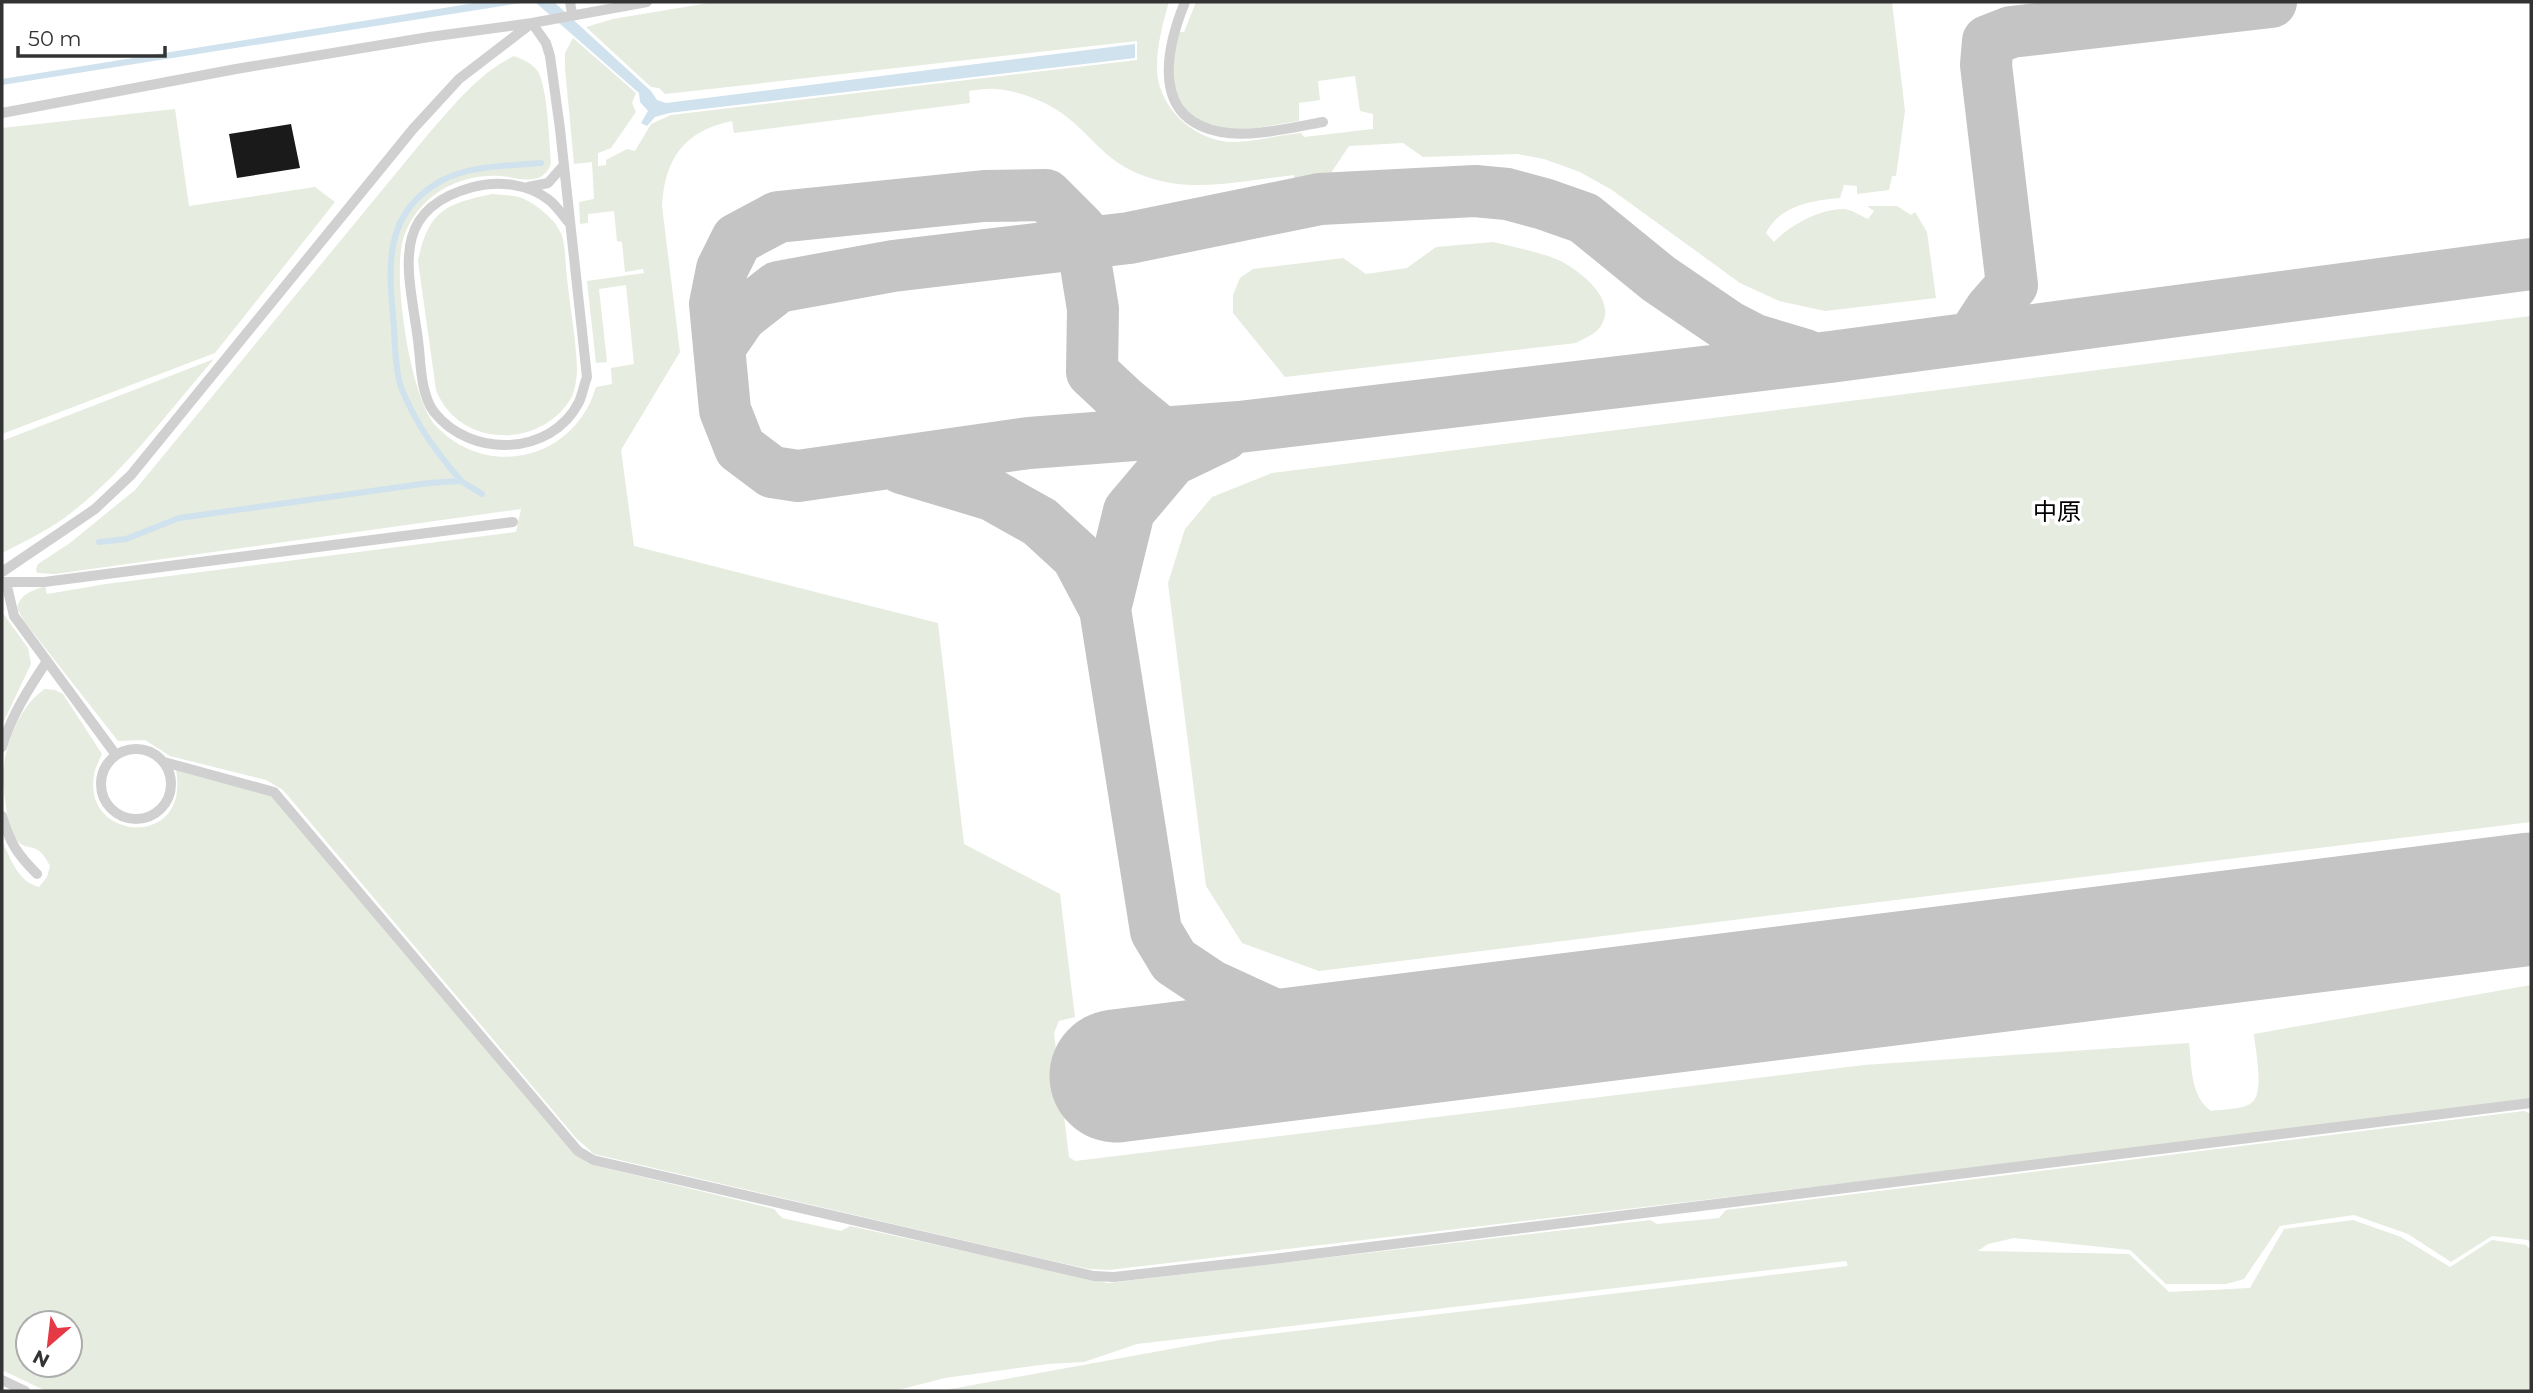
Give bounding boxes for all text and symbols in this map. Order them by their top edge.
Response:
scale bar [18,14,164,58]
text: 50 m [28,26,82,51]
district label: 中原 [2033,497,2081,526]
north arrow [14,1309,84,1379]
text: N [29,1345,53,1372]

